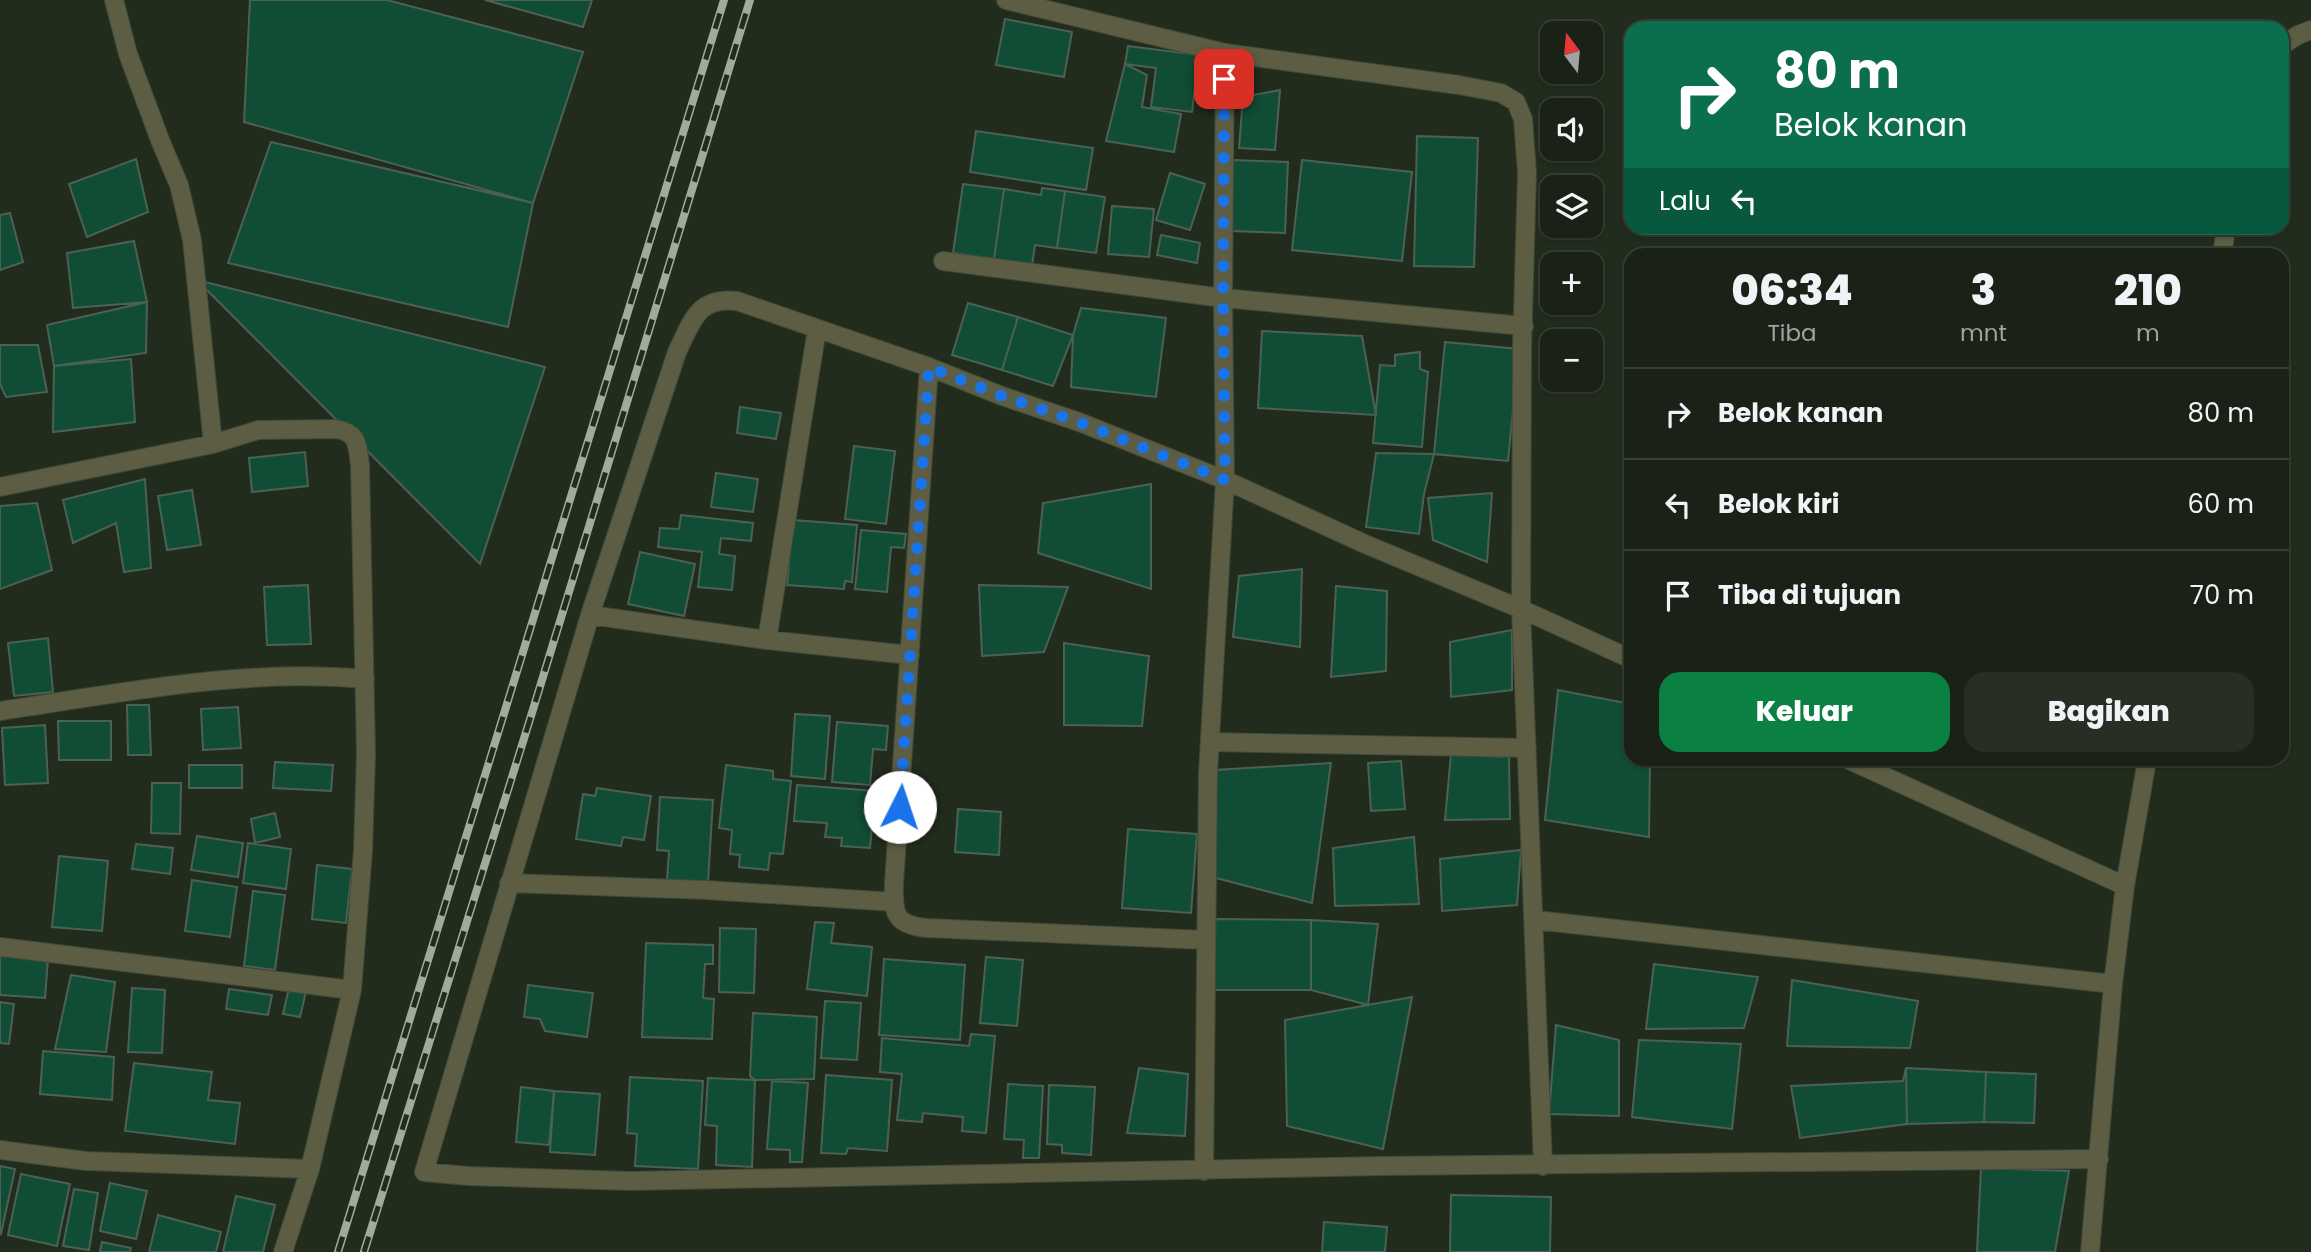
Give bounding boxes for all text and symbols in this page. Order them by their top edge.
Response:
north arrow [1540,21,1603,84]
map controls [1540,21,1603,392]
text: 80 m [1774,37,1900,105]
pin [1194,49,1254,109]
icon: right [1659,49,1750,140]
icon: arrive [1205,60,1243,98]
button: sound [1540,98,1603,161]
text: Belok kanan [1774,102,1968,147]
button: layers [1540,175,1603,238]
icon: left [1725,182,1763,220]
text: Lalu [1659,183,1711,219]
button: + [1540,252,1603,315]
text: 06:34 [1731,261,1853,320]
text: 3 [1971,261,1996,320]
text: 210 [2114,261,2182,320]
text: Tiba [1767,317,1817,349]
text: mnt [1960,317,2007,349]
text: m [2136,317,2160,349]
button: − [1540,329,1603,392]
icon: right [1659,395,1697,433]
text: Belok kanan [1718,395,1883,431]
text: 80 m [2188,395,2254,431]
icon: left [1659,486,1697,524]
text: Belok kiri [1718,486,1840,522]
text: 60 m [2187,486,2254,522]
icon: arrive [1659,577,1697,615]
text: Tiba di tujuan [1718,577,1901,613]
text: 70 m [2190,577,2254,613]
button: Keluar [1659,672,1950,752]
button: Bagikan [1964,672,2254,752]
position arrow [863,770,937,844]

